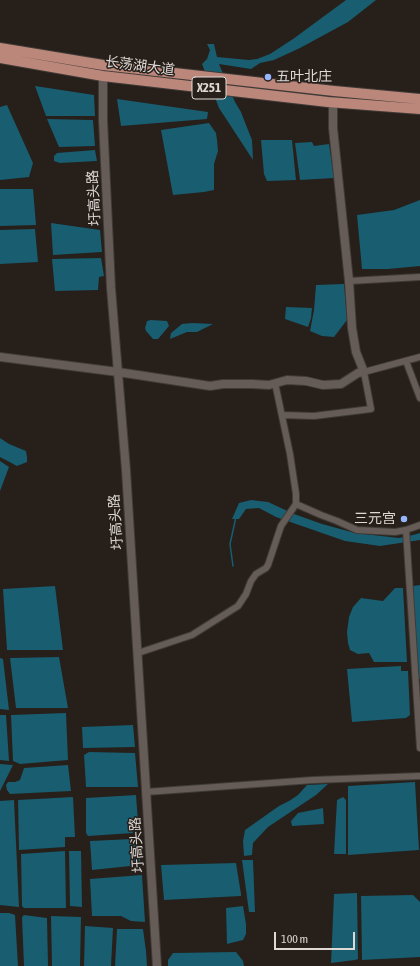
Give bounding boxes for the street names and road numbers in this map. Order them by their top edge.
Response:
street label: 长荡湖大道 [104,53,176,79]
road number: X251 [192,77,226,99]
street label: 圩高头路 [84,170,104,226]
street label: 圩高头路 [106,493,126,551]
street label: 圩高头路 [127,816,147,874]

